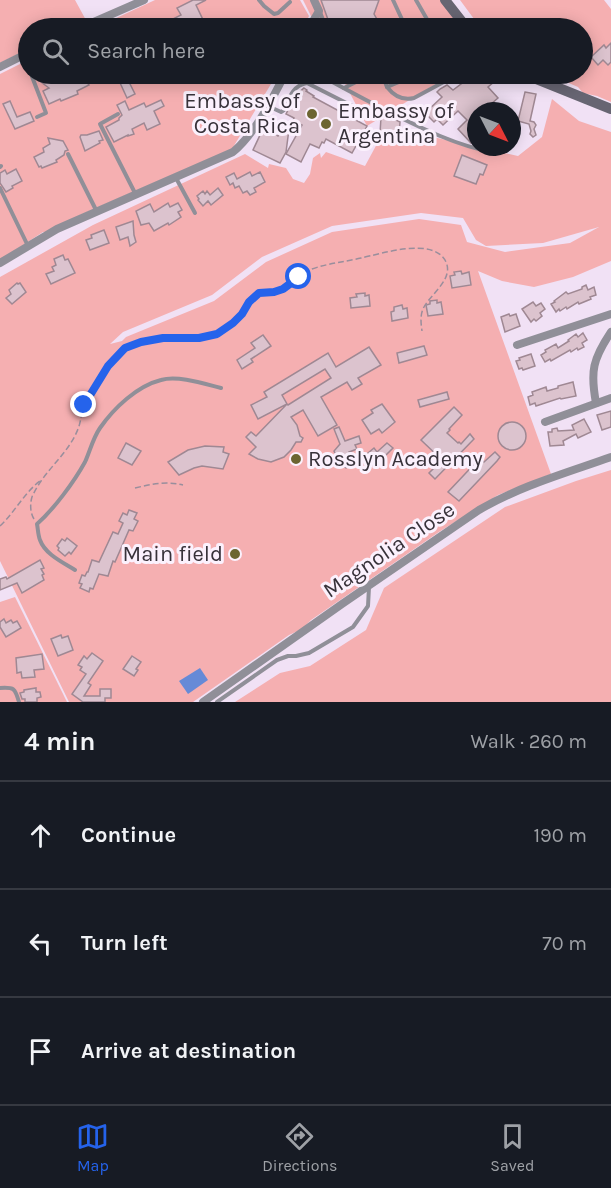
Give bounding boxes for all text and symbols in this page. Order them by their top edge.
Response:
search box [18,18,593,84]
icon: search [39,35,72,68]
text: Search here [87,38,205,64]
place label: Embassy of Costa Rica [184,88,300,139]
place label: Embassy of Argentina [338,98,454,149]
north arrow [467,102,521,156]
marker: Embassy of Costa Rica [305,107,319,121]
marker: Embassy of Argentina [319,117,333,131]
route start [285,263,311,289]
route end [70,391,96,417]
place label: Rosslyn Academy [308,446,483,472]
marker: Rosslyn Academy [289,452,303,466]
street label: Magnolia Close [318,496,460,604]
place label: Main field [123,541,223,567]
marker: Main field [228,547,242,561]
text: 4 min [24,726,95,757]
text: Walk · 260 m [470,730,587,753]
icon: ahead [24,819,57,852]
text: Continue [81,822,176,848]
text: 190 m [533,824,587,847]
icon: left [24,927,57,960]
text: Turn left [81,930,168,956]
text: 70 m [542,932,587,955]
icon: arrive [24,1035,57,1068]
text: Arrive at destination [81,1038,296,1064]
tab: Map [76,1120,109,1175]
tab: Directions [262,1120,337,1175]
tab: Saved [490,1120,535,1175]

